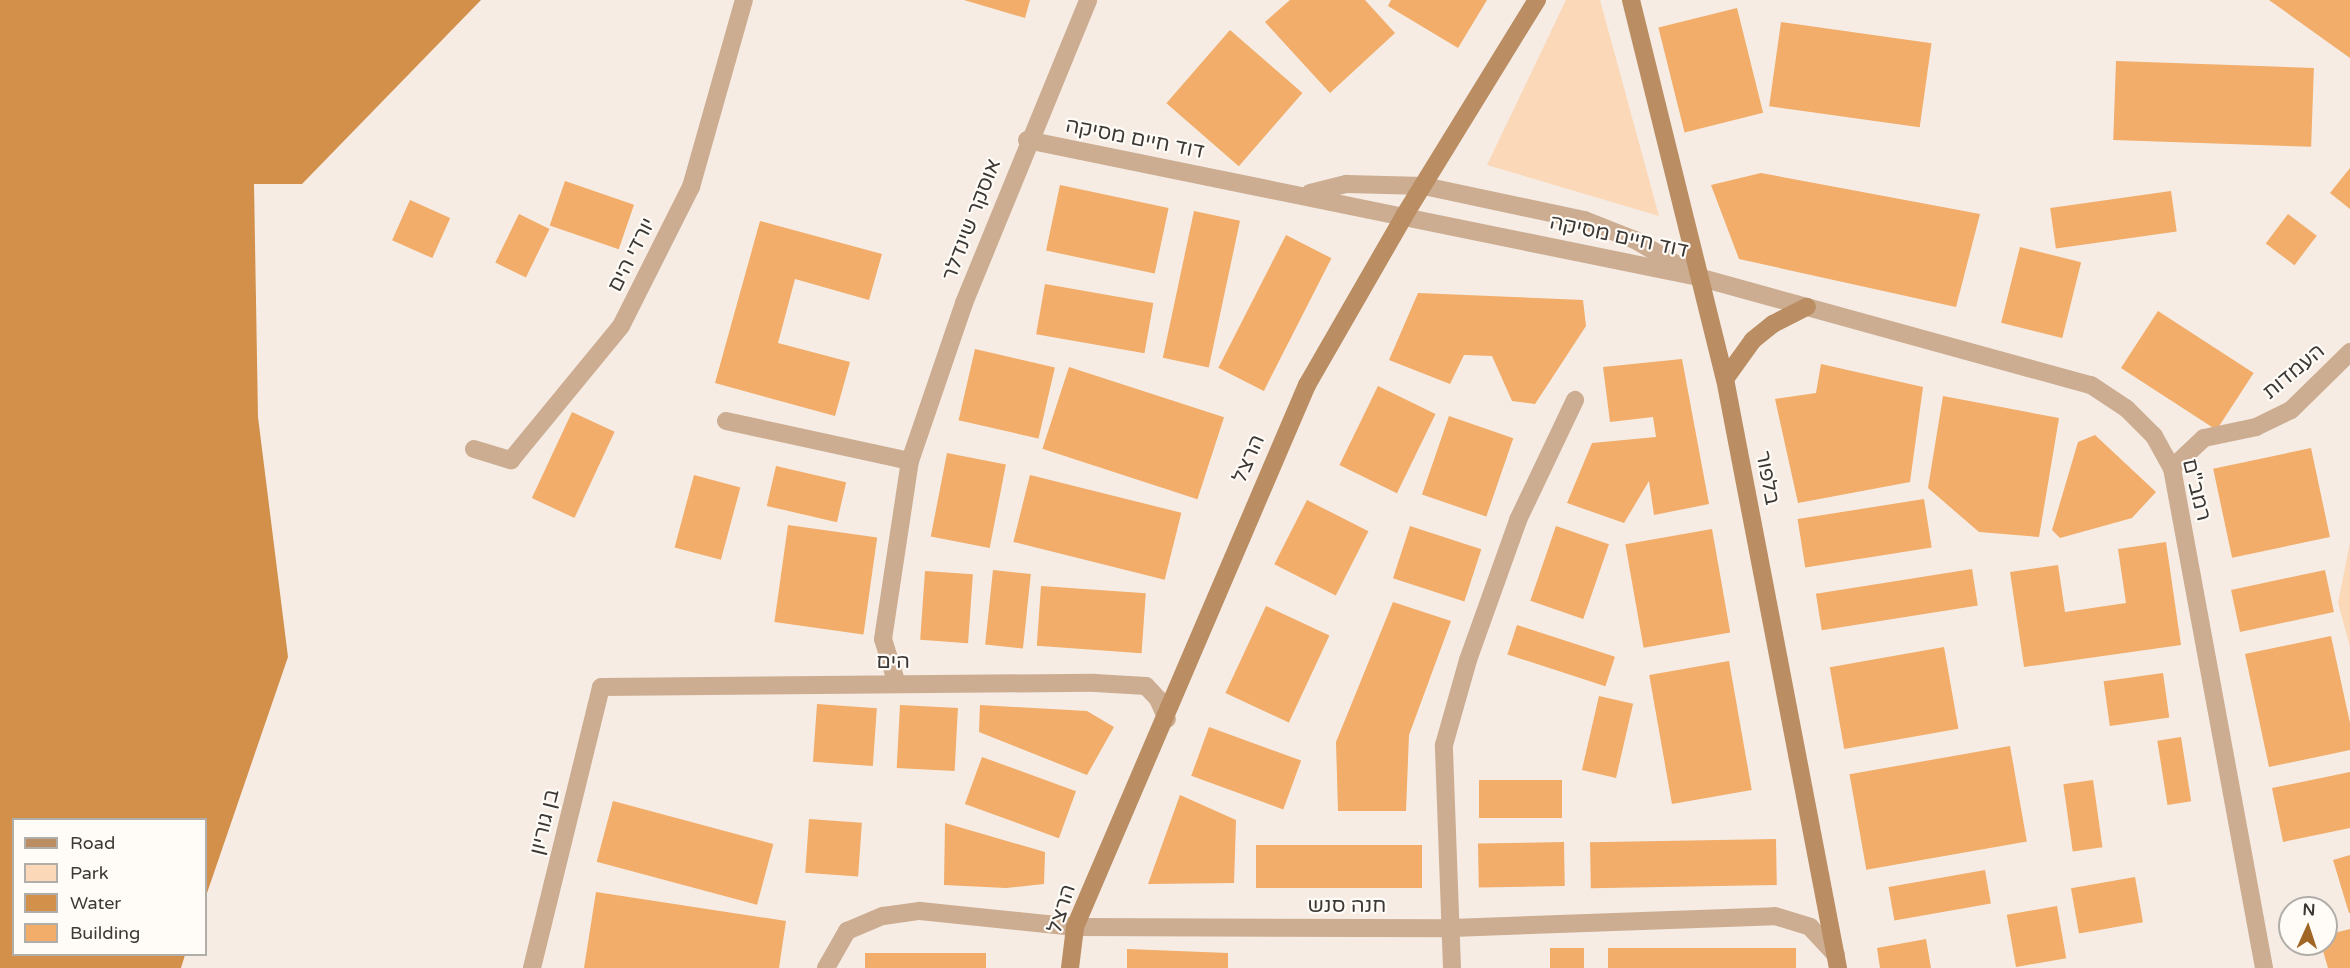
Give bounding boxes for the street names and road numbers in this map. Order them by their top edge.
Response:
street label: דוד חיים מסיקה [1063,113,1207,165]
street label: אוסקר שינדלר [937,155,1007,285]
street label: דוד חיים מסיקה [1547,210,1691,264]
street label: יורדי הים [603,214,661,296]
street label: העמדות [2258,339,2330,405]
street label: הרצל [1227,431,1271,487]
street label: בלפור [1749,449,1785,507]
street label: רמב"ם [2176,456,2216,524]
street label: הים [876,649,910,675]
street label: בן גוריון [525,786,565,858]
street label: הרצל [1042,881,1082,937]
street label: חנה סנש [1308,893,1386,919]

